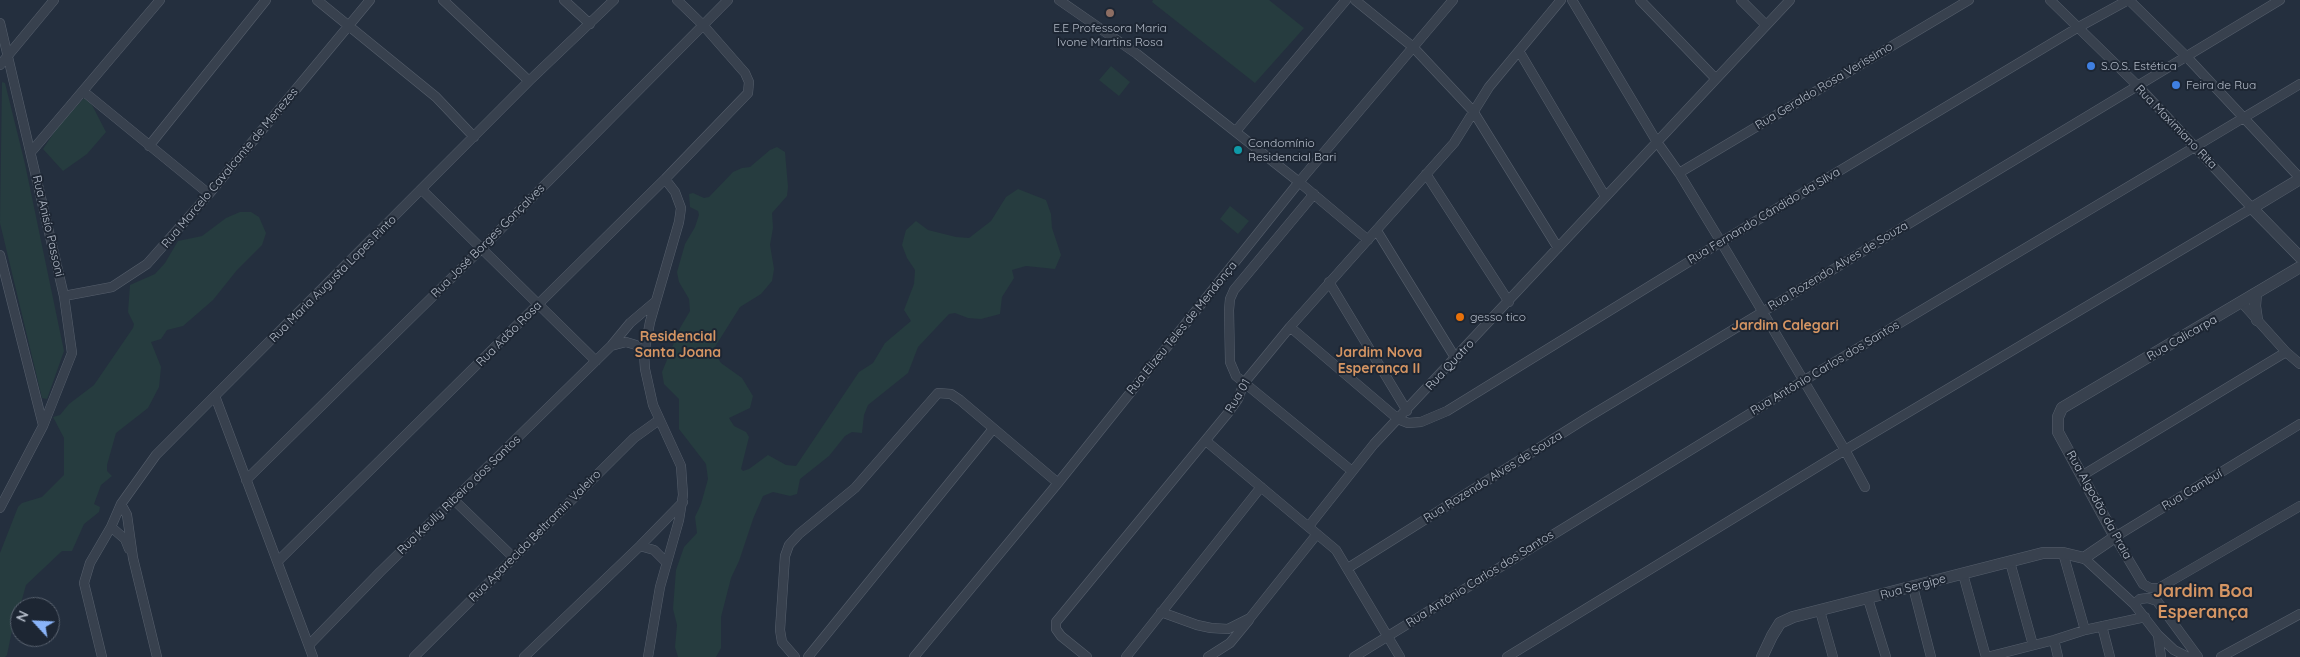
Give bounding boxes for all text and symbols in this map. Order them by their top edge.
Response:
marker: E.E Professora Maria Ivone Martins Rosa [1104,7,1116,19]
place label: E.E Professora Maria Ivone Martins Rosa [1053,21,1167,49]
street label: Rua Geraldo Rosa Verissimo [1753,39,1895,133]
place label: S.O.S. Estética [2101,59,2177,73]
marker: S.O.S. Estética [2085,60,2097,72]
place label: Feira de Rua [2186,78,2256,92]
marker: Feira de Rua [2170,79,2182,91]
street label: Rua Maximiano Rita [2132,82,2220,172]
street label: Rua Marcelo Cavalcante de Menezes [159,85,301,251]
place label: Condomínio Residencial Bari [1248,136,1336,164]
marker: Condomínio Residencial Bari [1232,144,1244,156]
street label: Rua Fernando Cândido da Silva [1685,165,1843,267]
street label: Rua Anisío Passoni [29,174,67,278]
street label: Rua José Borges Gonçalves [428,181,548,301]
street label: Rua Maria Augusta Lopes Pinto [267,213,399,345]
street label: Rua Rozendo Alves de Souza [1765,218,1911,314]
street label: Rua Elizeu Teles de Mendonça [1124,259,1240,397]
street label: Rua Adão Rosa [473,298,545,370]
place label: gesso tico [1470,310,1526,324]
marker: gesso tico [1454,311,1466,323]
street label: Rua Calicarpa [2144,312,2220,364]
district label: Jardim Calegari [1731,318,1839,334]
street label: Rua Antônio Carlos dos Santos [1748,318,1902,418]
district label: Residencial Santa Joana [635,329,721,362]
street label: Rua Quatro [1423,337,1477,393]
district label: Jardim Nova Esperança II [1336,345,1422,378]
street label: Rua 01 [1222,376,1254,416]
street label: Rua Rozendo Alves de Souza [1421,428,1565,526]
street label: Rua Keully Ribeiro dos Santos [394,432,524,558]
street label: Rua Algodão da Praia [2063,448,2135,562]
street label: Rua Cambuí [2159,466,2225,514]
street label: Rua Aparecida Beltramin Valeiro [466,467,604,605]
street label: Rua Antônio Carlos dos Santos [1404,528,1556,630]
street label: Rua Sergipe [1879,571,1947,603]
district label: Jardim Boa Esperança [2153,581,2253,624]
north arrow [10,597,60,647]
text: N [12,608,33,625]

